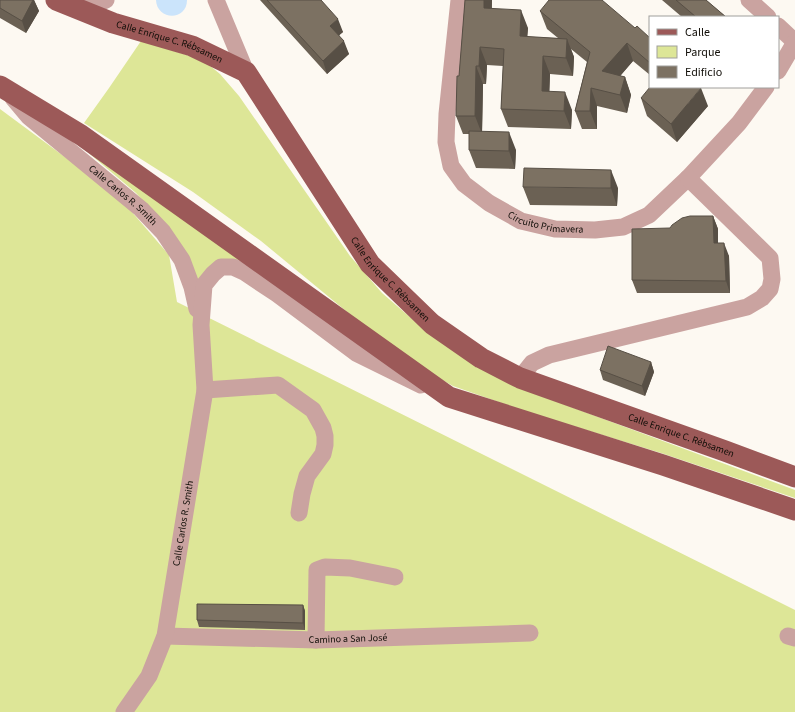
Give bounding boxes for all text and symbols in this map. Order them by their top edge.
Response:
legend [649,16,779,88]
street label: Calle Enrique C. Rébsamen [115,17,225,67]
text: Calle [685,24,710,41]
text: Parque [685,44,721,61]
text: Edificio [685,64,722,81]
street label: Calle Carlos R. Smith [86,162,160,229]
street label: Circuito Primavera [505,208,584,237]
street label: Calle Enrique C. Rébsamen [347,234,433,325]
street label: Calle Enrique C. Rébsamen [626,410,736,461]
street label: Calle Carlos R. Smith [169,480,197,567]
street label: Camino a San José [308,631,388,647]

